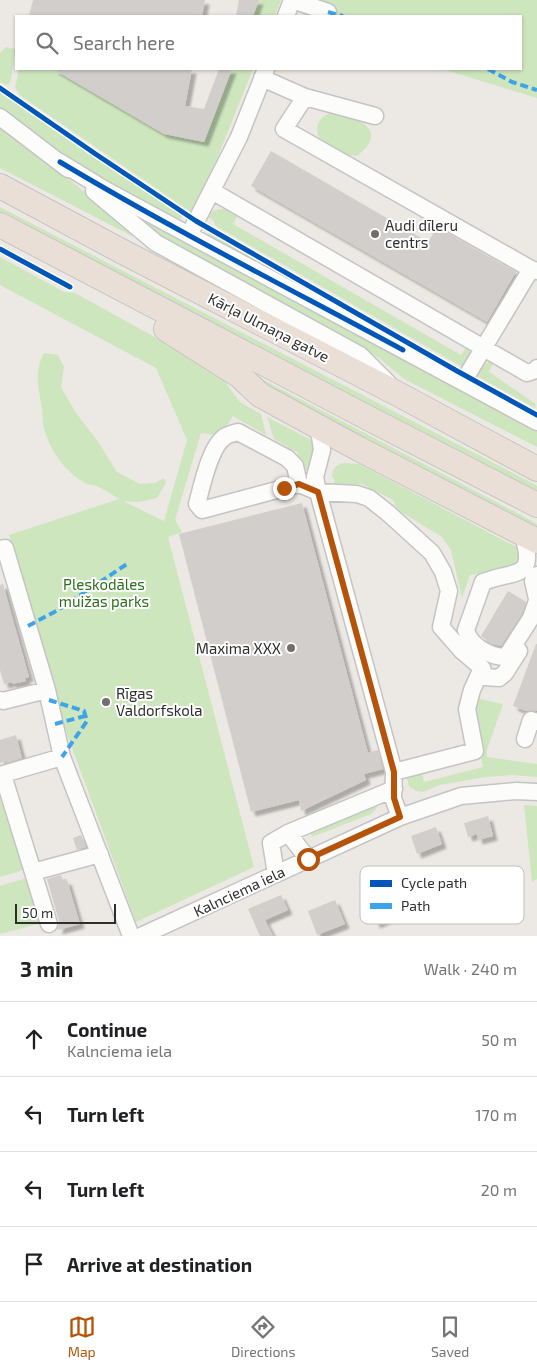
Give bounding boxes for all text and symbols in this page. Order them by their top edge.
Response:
search box [15,15,522,70]
icon: search [33,29,61,57]
text: Search here [73,31,175,54]
place label: Audi dīleru centrs [385,216,458,251]
marker: Audi dīleru centrs [369,228,381,240]
street label: Kārļa Ulmaņa gatve [205,289,333,367]
route end [273,477,296,500]
park label: Pleskodāles muižas parks [59,575,149,610]
place label: Maxima XXX [196,639,281,657]
marker: Maxima XXX [285,642,297,654]
place label: Rīgas Valdorfskola [116,684,202,719]
marker: Rīgas Valdorfskola [100,696,112,708]
route start [297,848,320,871]
street label: Kalnciema iela [191,862,287,920]
legend [360,866,524,924]
text: Cycle path [401,874,467,891]
text: Path [401,897,430,914]
scale bar [15,901,116,924]
text: 50 m [22,904,53,921]
text: 3 min [20,956,73,981]
text: Walk · 240 m [424,959,517,978]
text: Continue [67,1018,147,1041]
icon: ahead [20,1025,48,1053]
text: 50 m [481,1030,517,1049]
text: Kalnciema iela [67,1041,172,1060]
icon: left [20,1100,48,1128]
text: Turn left [67,1103,144,1126]
text: 170 m [475,1105,517,1124]
icon: left [20,1175,48,1203]
text: Turn left [67,1178,144,1201]
text: 20 m [481,1180,517,1199]
icon: arrive [20,1250,48,1278]
text: Arrive at destination [67,1253,252,1276]
tab: Map [68,1313,96,1360]
tab: Directions [231,1313,296,1360]
tab: Saved [431,1313,469,1360]

